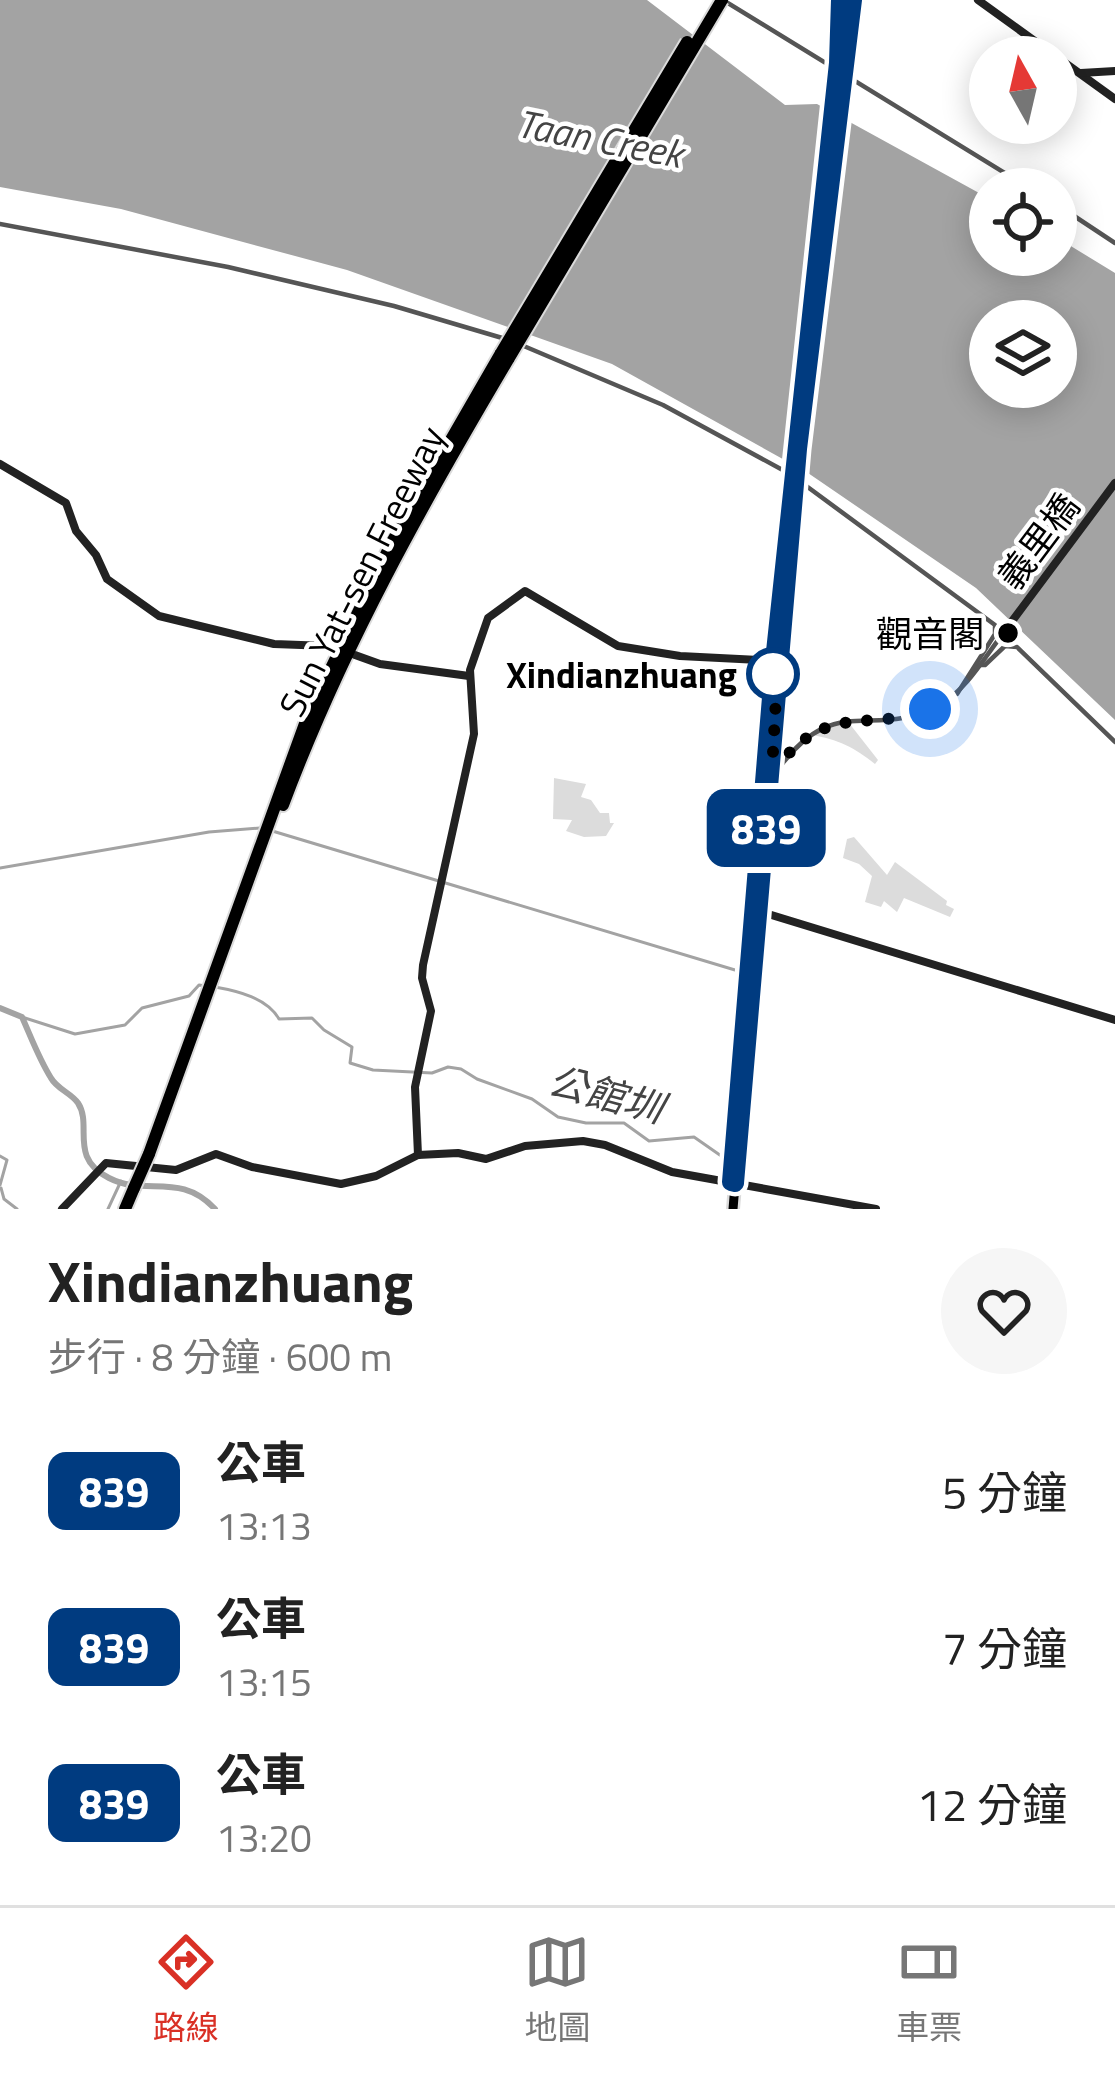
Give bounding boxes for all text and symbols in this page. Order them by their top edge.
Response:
north arrow [969,36,1077,144]
map controls [969,36,1077,408]
water label: Taan Creek [512,93,692,184]
button: locate [969,168,1077,276]
button: layers [969,300,1077,408]
street label: Sun Yat-sen Freeway [264,416,458,726]
street label: 義里橋 [984,481,1092,601]
place label: 觀音閣 [876,606,984,661]
marker: 觀音閣 [995,620,1021,646]
place label: Xindianzhuang [506,647,737,702]
marker: Xindianzhuang [748,649,798,699]
your location [900,679,960,739]
line badge: 839 [697,789,835,867]
text: 839 [731,796,801,860]
water label: 公館圳 [542,1050,675,1139]
text: Xindianzhuang [48,1237,413,1324]
button: heart [941,1248,1067,1374]
text: 步行 · 8 分鐘 · 600 m [48,1327,392,1386]
text: 公車 [216,1428,306,1496]
text: 5 分鐘 [942,1458,1067,1526]
text: 839 [79,1459,149,1523]
text: 13:13 [216,1496,312,1555]
text: 公車 [216,1584,306,1652]
text: 7 分鐘 [942,1614,1067,1682]
text: 839 [79,1615,149,1679]
text: 13:15 [216,1652,312,1711]
text: 公車 [216,1740,306,1808]
text: 12 分鐘 [917,1770,1067,1838]
text: 839 [79,1771,149,1835]
text: 13:20 [216,1808,312,1867]
tab: 路線 [153,1929,219,2052]
tab: 地圖 [524,1929,590,2052]
tab: 車票 [896,1929,962,2052]

